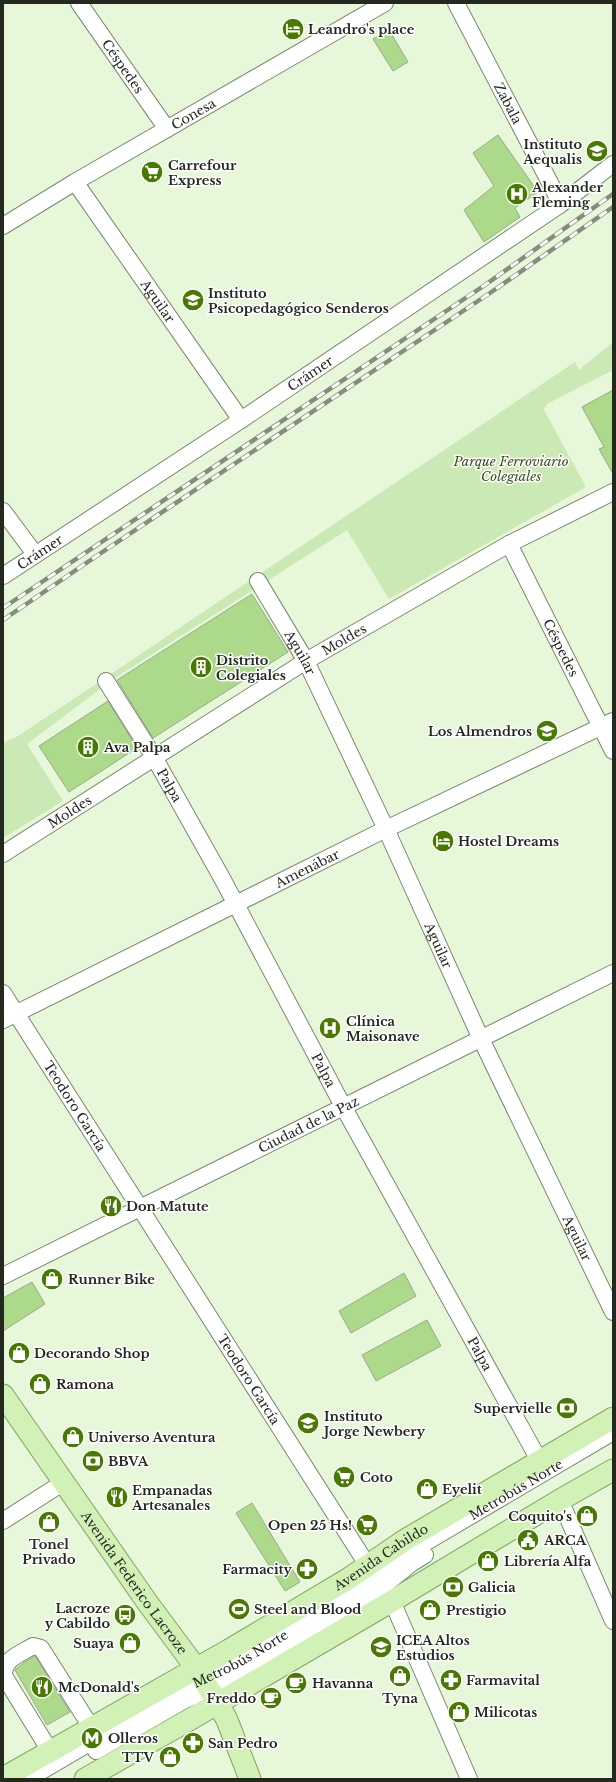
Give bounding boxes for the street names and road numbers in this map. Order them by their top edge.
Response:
street label: Céspedes [98,36,148,97]
street label: Zabala [491,80,526,127]
street label: Conesa [168,94,219,133]
street label: Aguilar [136,275,179,326]
street label: Crámer [284,351,337,395]
street label: Crámer [14,530,67,573]
street label: Céspedes [540,616,583,679]
street label: Moldes [319,620,369,659]
street label: Aguilar [280,626,320,678]
street label: Palpa [153,765,186,806]
street label: Moldes [45,791,95,832]
street label: Amenábar [271,845,343,892]
street label: Aguilar [420,919,457,972]
street label: Palpa [308,1050,340,1091]
street label: Teodoro García [40,1058,110,1155]
street label: Ciudad de la Paz [255,1092,362,1156]
street label: Aguilar [559,1212,596,1264]
street label: Teodoro García [214,1331,285,1428]
street label: Palpa [464,1334,497,1374]
street label: Metrobús Norte [466,1455,566,1524]
street label: Avenida Federico Lacroze [77,1507,191,1658]
street label: Avenida Cabildo [330,1520,431,1595]
street label: Metrobús Norte [190,1626,291,1691]

